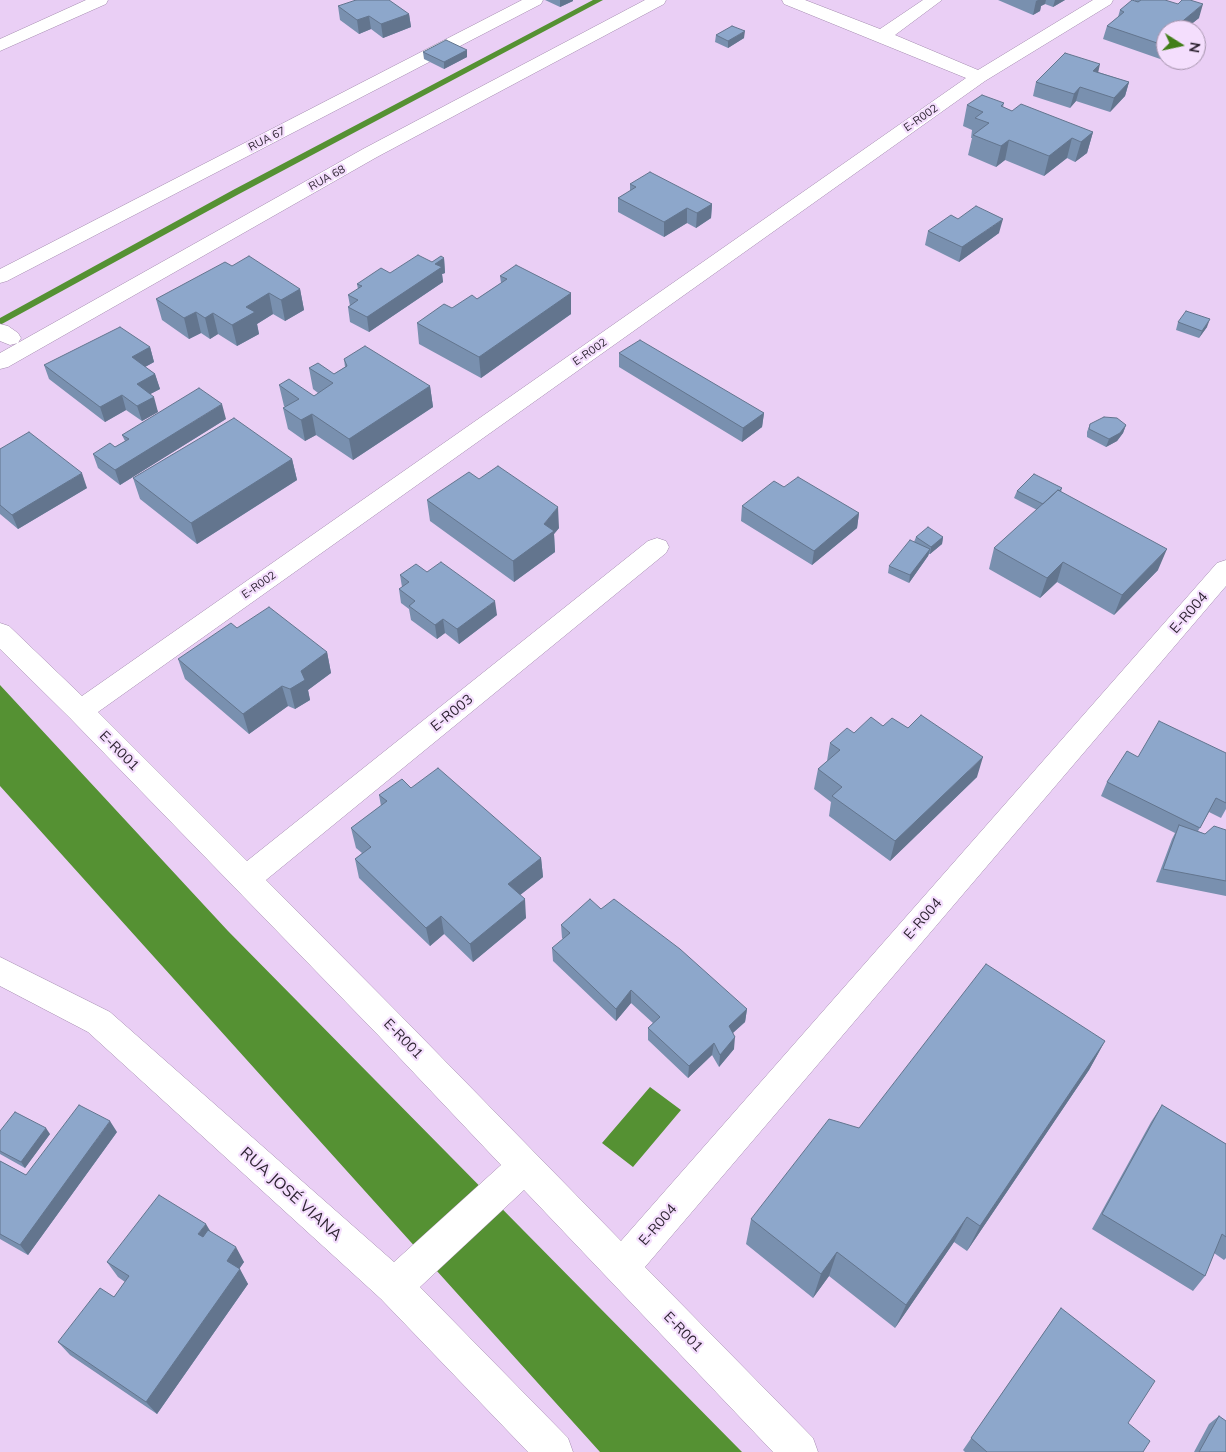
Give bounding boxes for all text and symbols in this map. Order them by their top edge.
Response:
north arrow [1156,20,1206,70]
text: N [1185,41,1205,54]
street label: E-R002 [901,102,941,134]
street label: RUA 67 [246,124,288,154]
street label: RUA 68 [306,163,348,193]
street label: E-R002 [570,336,610,368]
street label: E-R002 [239,569,279,601]
street label: E-R004 [1167,589,1211,637]
street label: E-R003 [428,691,476,735]
street label: E-R001 [96,728,142,774]
street label: E-R004 [901,895,945,943]
street label: E-R001 [380,1016,426,1062]
street label: RUA JOSÉ VIANA [236,1143,346,1245]
street label: E-R004 [636,1201,680,1249]
street label: E-R001 [660,1309,706,1355]

